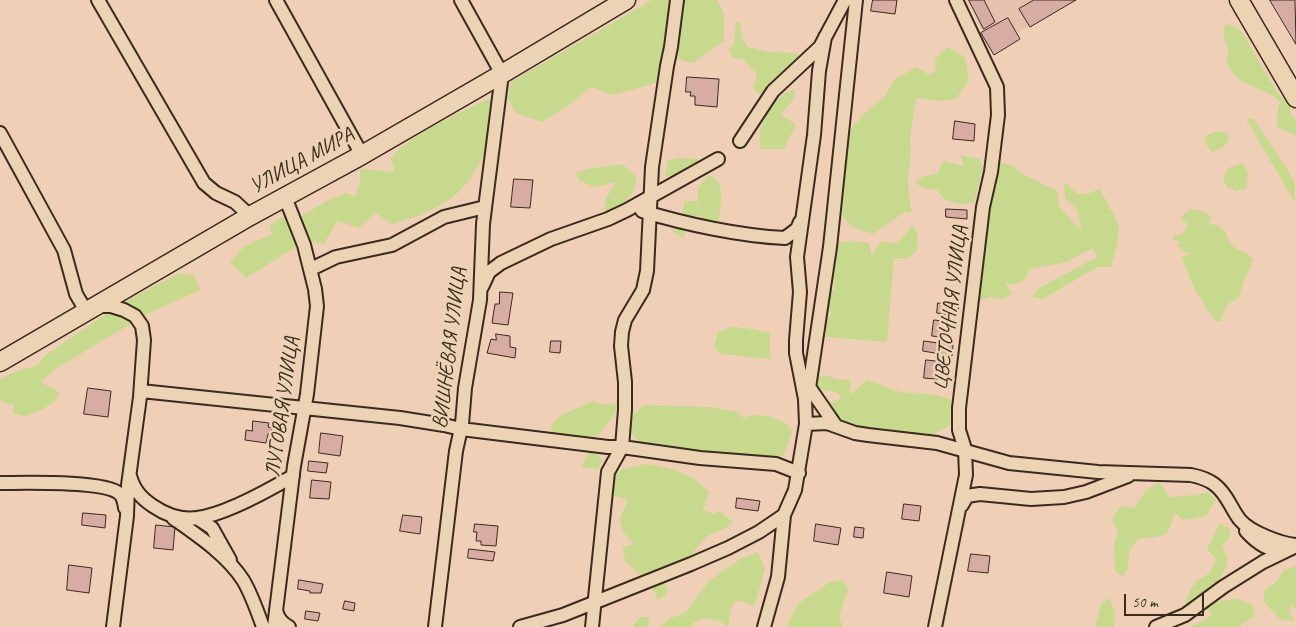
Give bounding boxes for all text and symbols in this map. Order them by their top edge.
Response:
street label: УЛИЦА МИРА [246,122,358,200]
street label: ЦВЕТОЧНАЯ УЛИЦА [928,224,974,392]
street label: ВИШНЁВАЯ УЛИЦА [428,266,472,430]
street label: ЛУГОВАЯ УЛИЦА [261,335,305,479]
scale bar [1126,584,1206,616]
text: 50 m [1132,593,1158,612]

